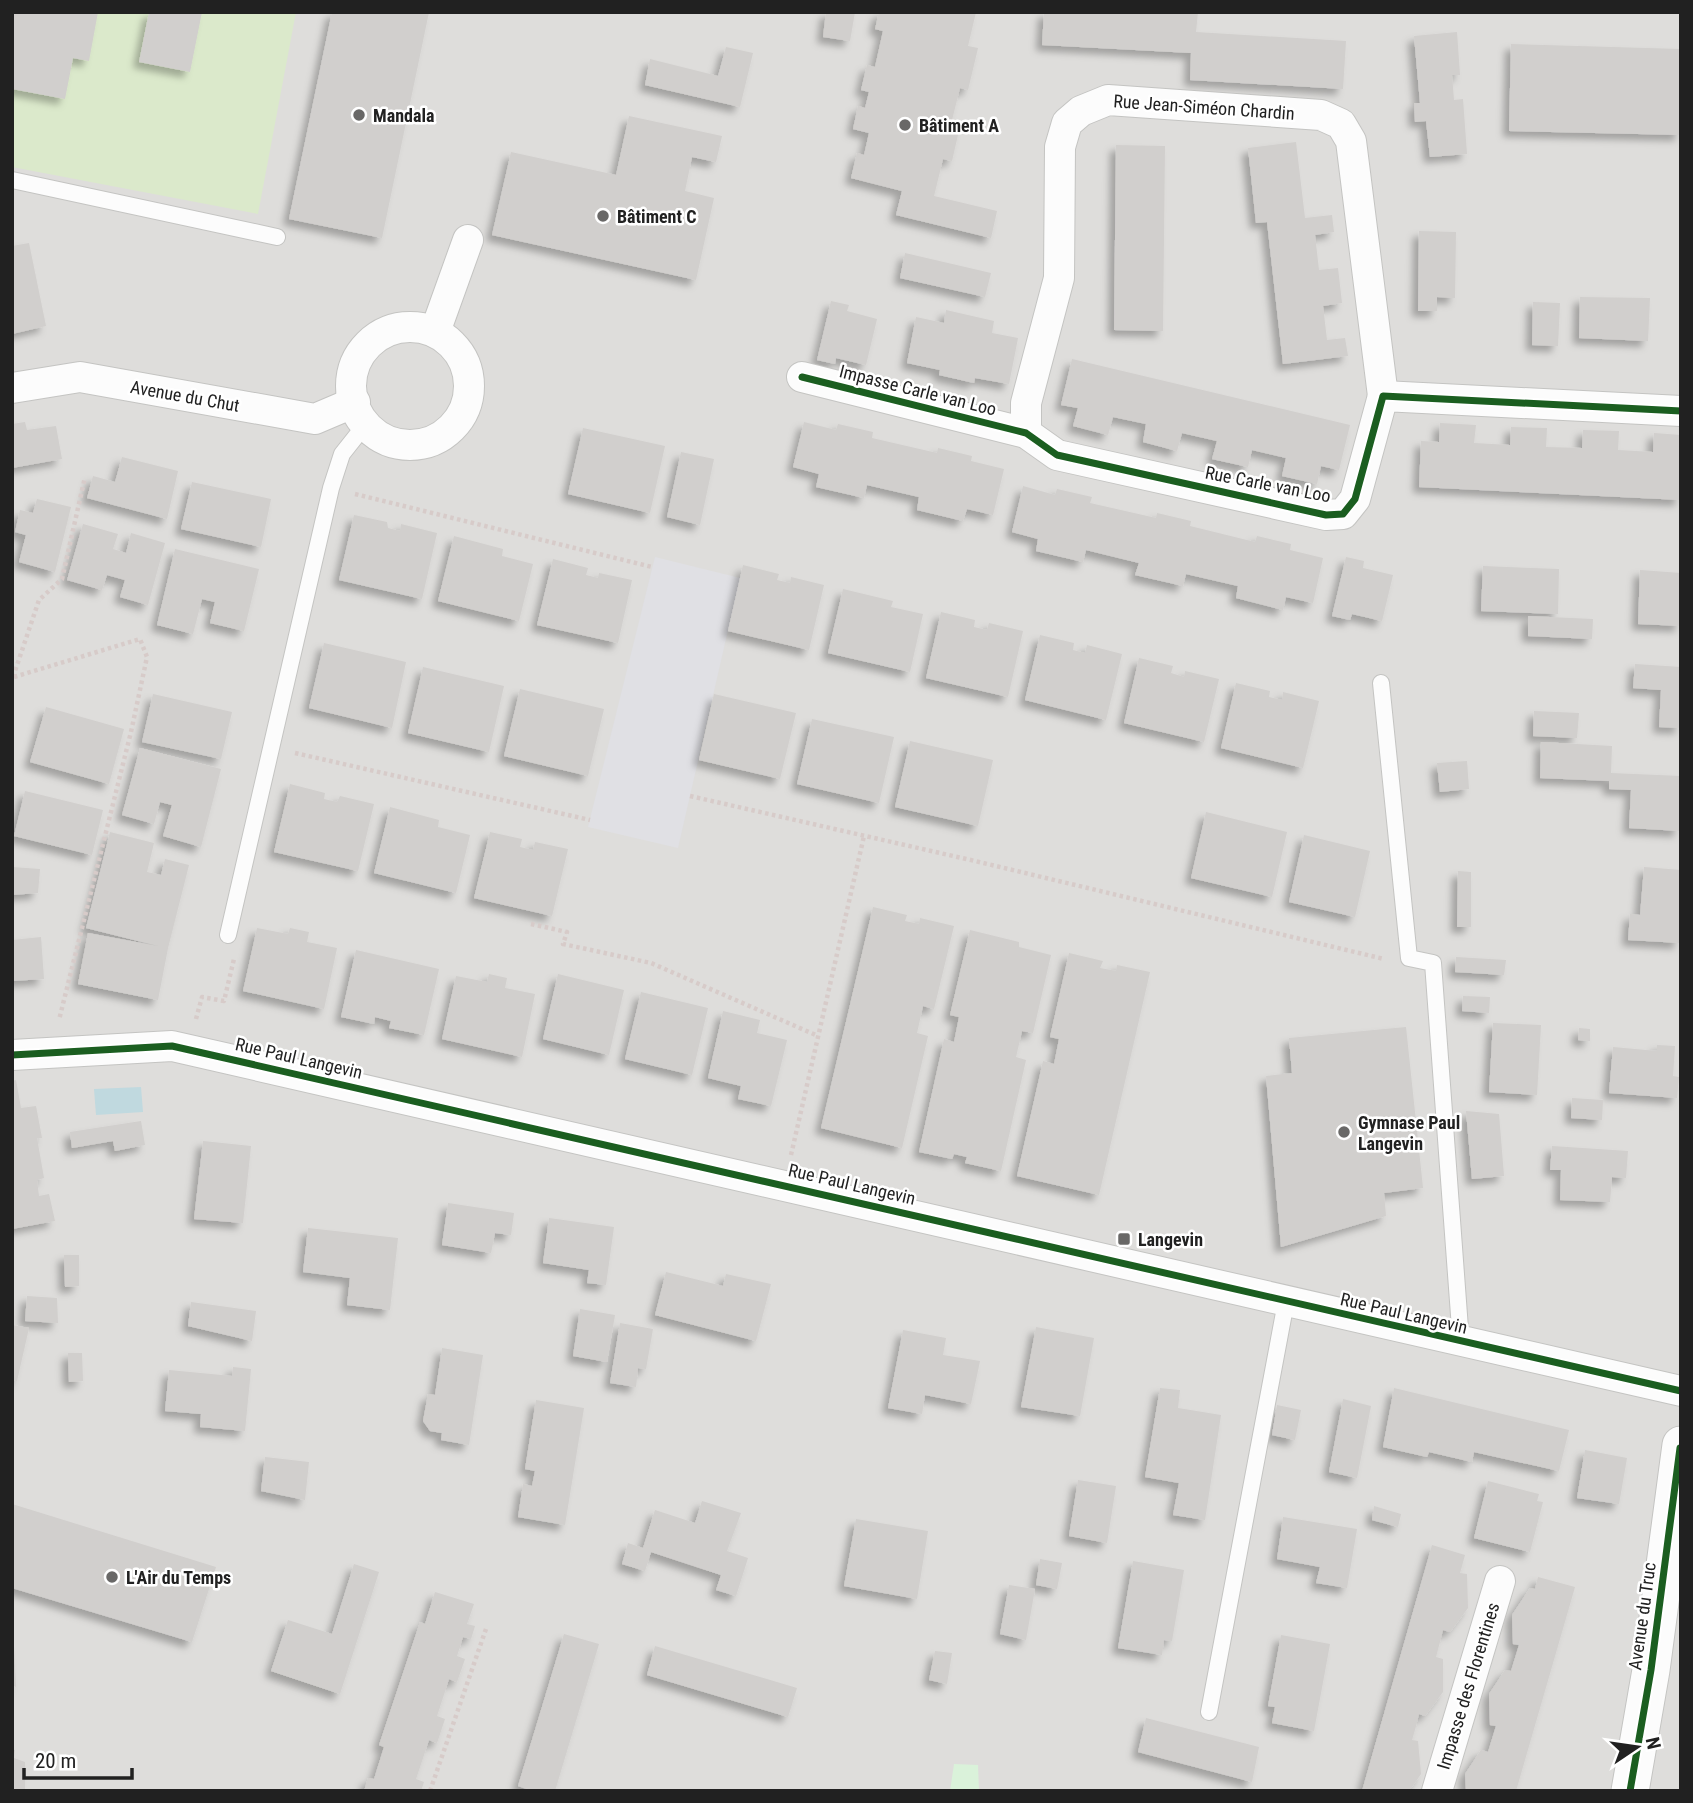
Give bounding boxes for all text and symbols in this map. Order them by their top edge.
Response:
street label: Rue Jean-Siméon Chardin [1113,90,1295,124]
place label: Mandala [373,105,434,126]
marker: Mandala [351,107,367,123]
place label: Bâtiment A [919,115,999,136]
marker: Bâtiment A [897,117,913,133]
place label: Bâtiment C [617,206,696,227]
marker: Bâtiment C [595,208,611,224]
street label: Impasse Carle van Loo [837,360,999,420]
street label: Avenue du Chut [129,376,241,416]
street label: Rue Carle van Loo [1203,462,1333,506]
street label: Rue Paul Langevin [233,1033,365,1083]
place label: Gymnase Paul Langevin [1358,1112,1460,1154]
marker: Gymnase Paul Langevin [1336,1124,1352,1140]
street label: Rue Paul Langevin [786,1159,918,1209]
place label: Langevin [1138,1229,1203,1250]
marker: Langevin [1116,1231,1132,1247]
street label: Rue Paul Langevin [1338,1288,1470,1338]
street label: Avenue du Truc [1624,1561,1660,1671]
place label: L'Air du Temps [126,1567,231,1588]
marker: L'Air du Temps [104,1569,120,1585]
street label: Impasse des Florentines [1433,1600,1503,1772]
north arrow [1602,1712,1672,1782]
text: N [1641,1735,1666,1752]
scale bar [24,1736,133,1780]
text: 20 m [35,1749,76,1773]

